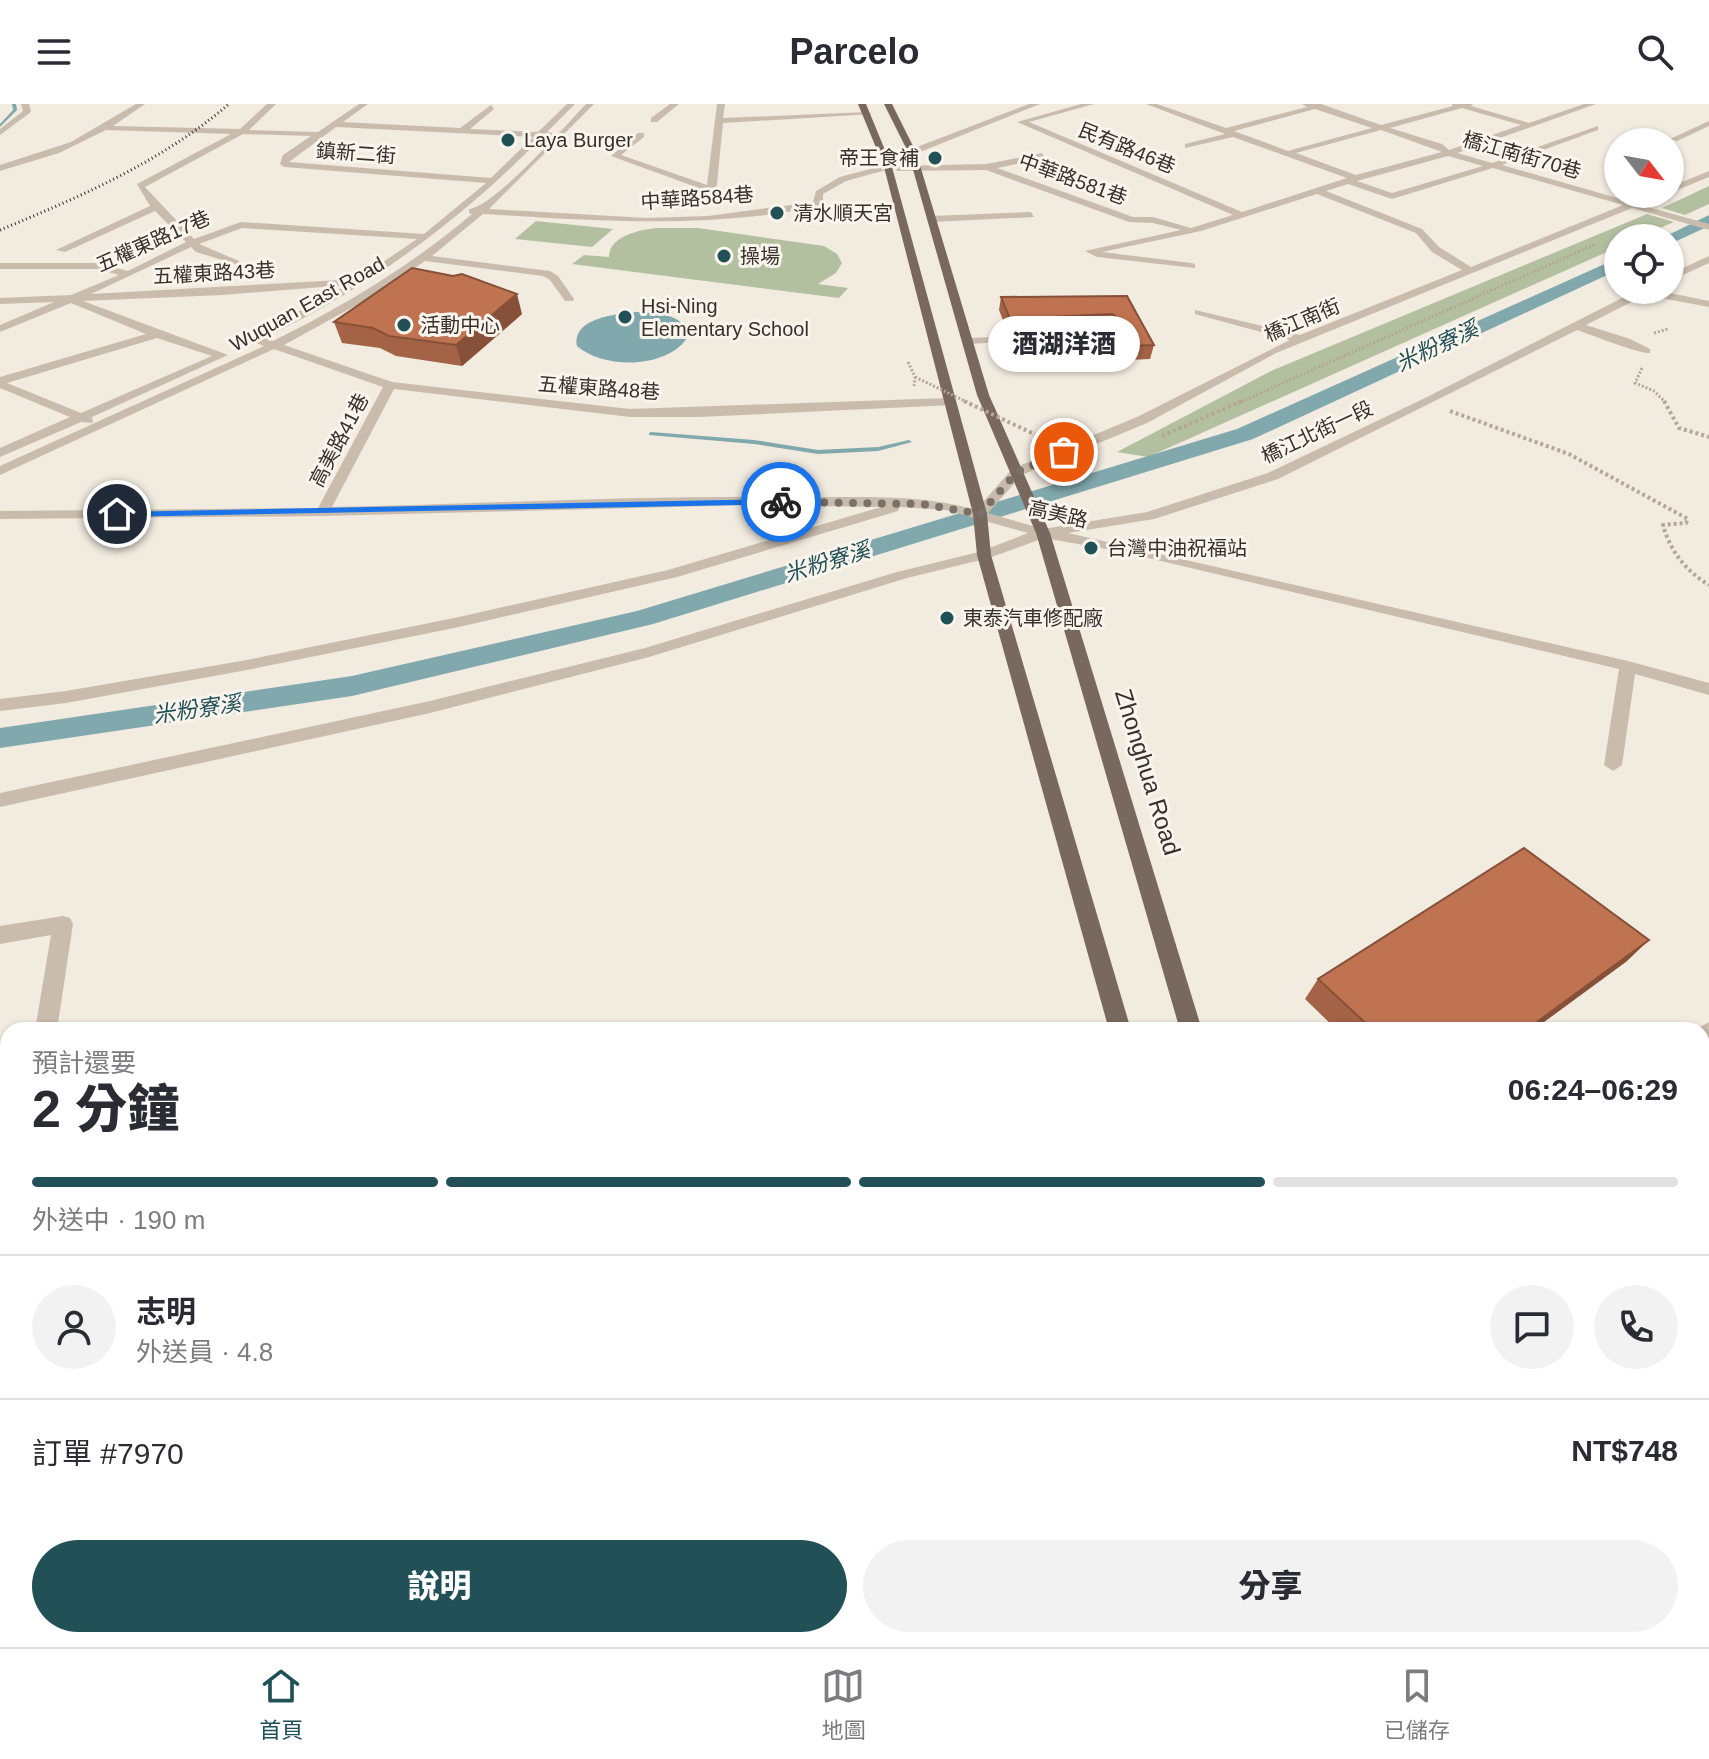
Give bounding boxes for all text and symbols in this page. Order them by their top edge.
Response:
icon: menu [32,30,76,74]
icon: search [1633,30,1677,74]
text: Parcelo [789,31,920,72]
street label: 民有路46巷 [1075,119,1179,177]
street label: 橋江南街70巷 [1460,128,1584,182]
north arrow [1604,128,1684,208]
map controls [1604,128,1684,304]
place label: Laya Burger [524,129,633,151]
marker: Laya Burger [499,131,517,149]
street label: 鎮新二街 [315,139,397,167]
place label: 帝王食補 [839,147,919,169]
marker: 帝王食補 [926,149,944,167]
street label: 中華路581巷 [1016,149,1130,209]
street label: 中華路584巷 [640,183,754,213]
place label: 清水順天宮 [793,202,893,224]
marker: 清水順天宮 [768,204,786,222]
street label: 五權東路17巷 [93,206,213,276]
button: locate [1604,224,1684,304]
place label: 操場 [740,245,780,267]
marker: 操場 [715,247,733,265]
street label: Wuquan East Road [226,252,388,356]
street label: 五權東路43巷 [152,259,276,287]
street label: 橋江南街 [1261,294,1343,346]
place label: Hsi-Ning Elementary School [641,295,809,340]
marker: Hsi-Ning Elementary School [616,308,634,326]
place label: 活動中心 [420,314,500,336]
water label: 米粉寮溪 [1392,315,1485,376]
marker: 活動中心 [395,316,413,334]
callout: 酒湖洋酒 [988,316,1140,372]
text: 酒湖洋酒 [1012,329,1116,359]
street label: 五權東路48巷 [537,373,661,403]
street label: 高美路41巷 [305,390,373,490]
street label: 橋江北街一段 [1258,397,1376,467]
pin [1030,418,1098,486]
icon: bag [1042,430,1086,474]
courier [741,462,821,542]
pin [83,480,151,548]
icon: bike [759,480,803,524]
icon: home [95,492,139,536]
street label: 高美路 [1026,497,1090,531]
water label: 米粉寮溪 [781,536,876,587]
place label: 台灣中油祝福站 [1107,537,1247,559]
marker: 台灣中油祝福站 [1082,539,1100,557]
place label: 東泰汽車修配廠 [963,607,1103,629]
marker: 東泰汽車修配廠 [938,609,956,627]
street label: Zhonghua Road [1110,686,1186,858]
water label: 米粉寮溪 [152,690,245,728]
text: 預計還要 [32,1048,136,1078]
text: 06:24–06:29 [1508,1073,1678,1106]
text: 2 分鐘 [32,1080,179,1138]
text: 外送中 · 190 m [32,1205,205,1235]
button: person [32,1285,116,1369]
button: chat [1490,1285,1574,1369]
button: phone [1594,1285,1678,1369]
text: 志明 [136,1295,196,1328]
text: 外送員 · 4.8 [136,1337,273,1367]
text: NT$748 [1571,1434,1678,1467]
text: 訂單 #7970 [32,1437,184,1470]
button: 說明 [32,1540,847,1632]
button: 分享 [863,1540,1678,1632]
tab: 首頁 [259,1664,303,1744]
tab: 地圖 [821,1664,866,1744]
tab: 已儲存 [1384,1664,1450,1744]

